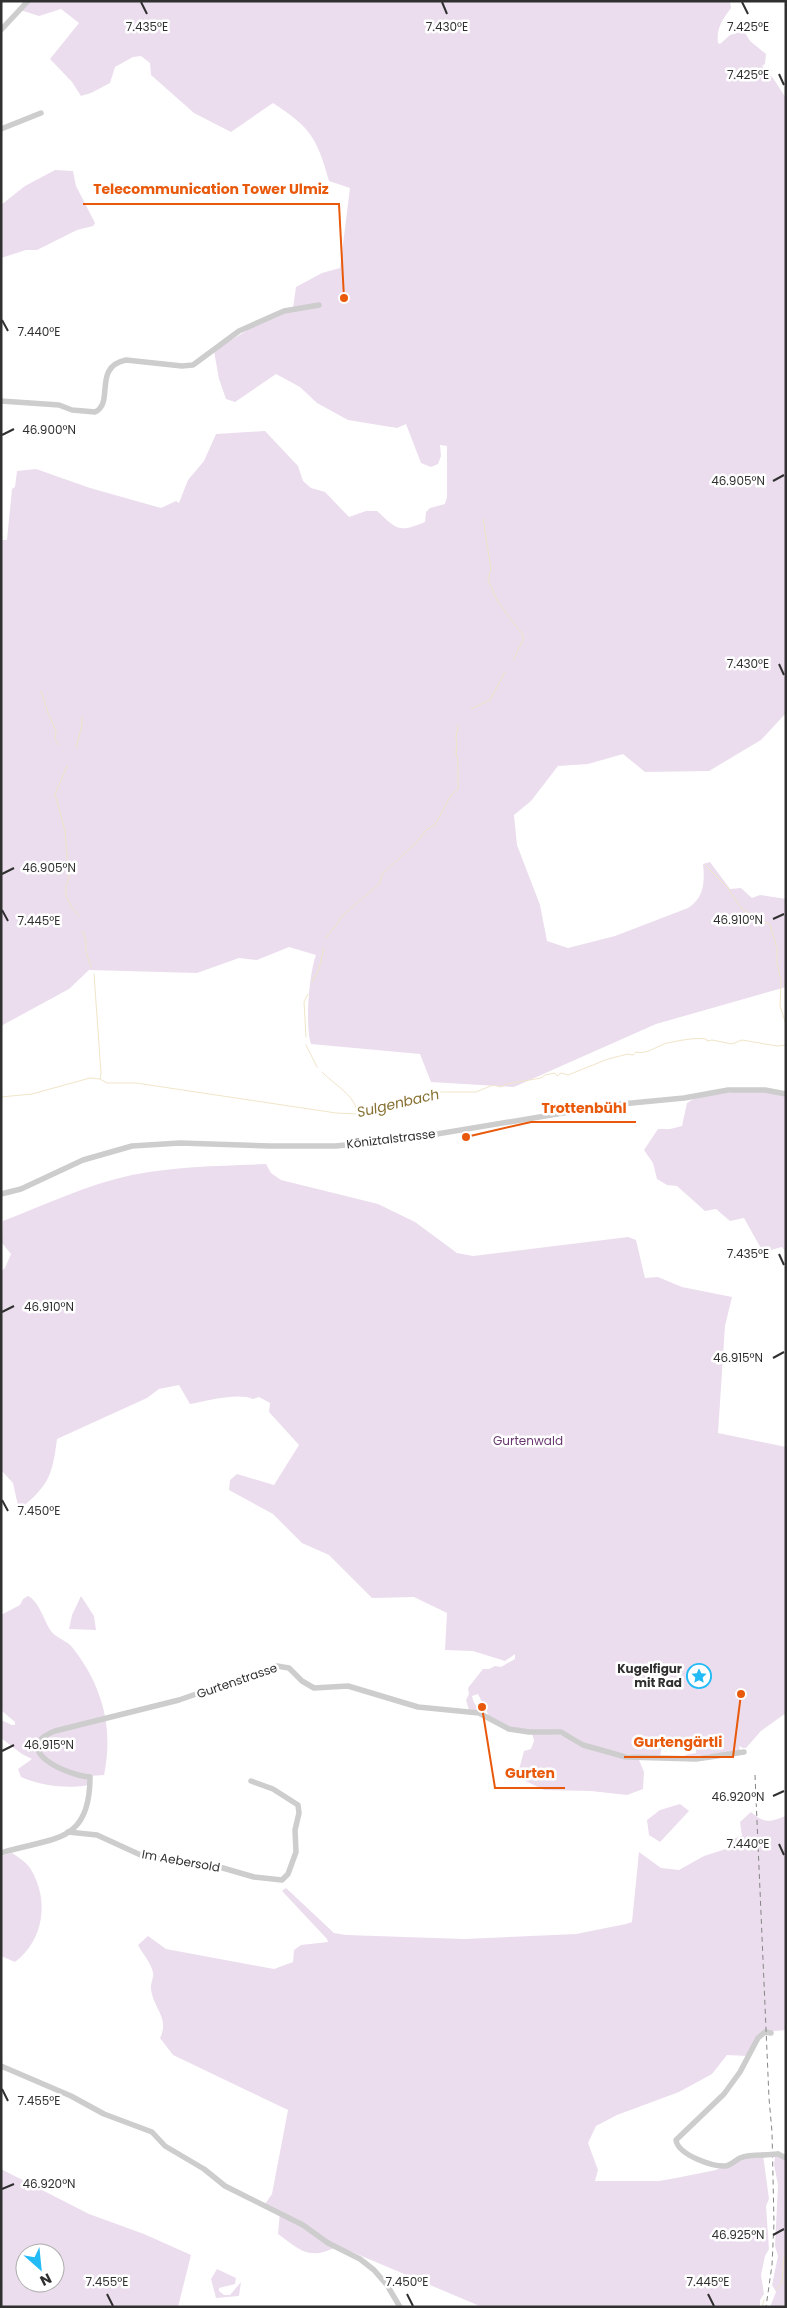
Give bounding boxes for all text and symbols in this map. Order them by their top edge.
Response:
text: 7.435°E [126,18,168,35]
text: 7.430°E [426,18,468,35]
text: 7.425°E [727,18,769,35]
text: 7.425°E [727,66,769,83]
callout: Telecommunication Tower Ulmiz [83,175,339,204]
text: Telecommunication Tower Ulmiz [93,179,329,199]
text: 7.440°E [18,323,60,340]
text: 46.900°N [22,421,76,438]
text: 46.905°N [711,472,765,489]
text: 7.430°E [727,655,769,672]
text: 46.905°N [22,859,76,876]
text: 46.910°N [713,911,763,928]
text: 7.445°E [18,912,60,929]
water label: Sulgenbach [355,1084,441,1122]
callout: Trottenbühl [531,1093,636,1122]
text: Trottenbühl [541,1098,627,1118]
street label: Köniztalstrasse [345,1125,436,1152]
text: 7.435°E [727,1245,769,1262]
text: 46.910°N [24,1298,74,1315]
text: 46.915°N [713,1349,763,1366]
park label: Gurtenwald [493,1432,563,1449]
text: 7.450°E [18,1502,60,1519]
street label: Gurtenstrasse [194,1659,279,1702]
place label: Kugelfigur mit Rad [617,1660,682,1691]
place icon: Kugelfigur mit Rad [686,1663,712,1689]
callout: Gurtengärtli [624,1728,733,1757]
text: Gurtengärtli [634,1732,722,1752]
text: 46.915°N [24,1736,74,1753]
callout: Gurten [495,1759,565,1788]
text: Gurten [505,1763,555,1783]
text: 46.920°N [711,1788,765,1805]
text: 7.440°E [727,1835,769,1852]
street label: Im Aebersold [141,1845,222,1876]
text: 7.455°E [18,2092,60,2109]
text: 46.920°N [22,2175,76,2192]
text: 46.925°N [711,2226,765,2243]
north arrow [15,2243,65,2293]
text: N [37,2268,55,2291]
text: 7.455°E [86,2273,128,2290]
text: 7.450°E [386,2273,428,2290]
text: 7.445°E [687,2273,729,2290]

